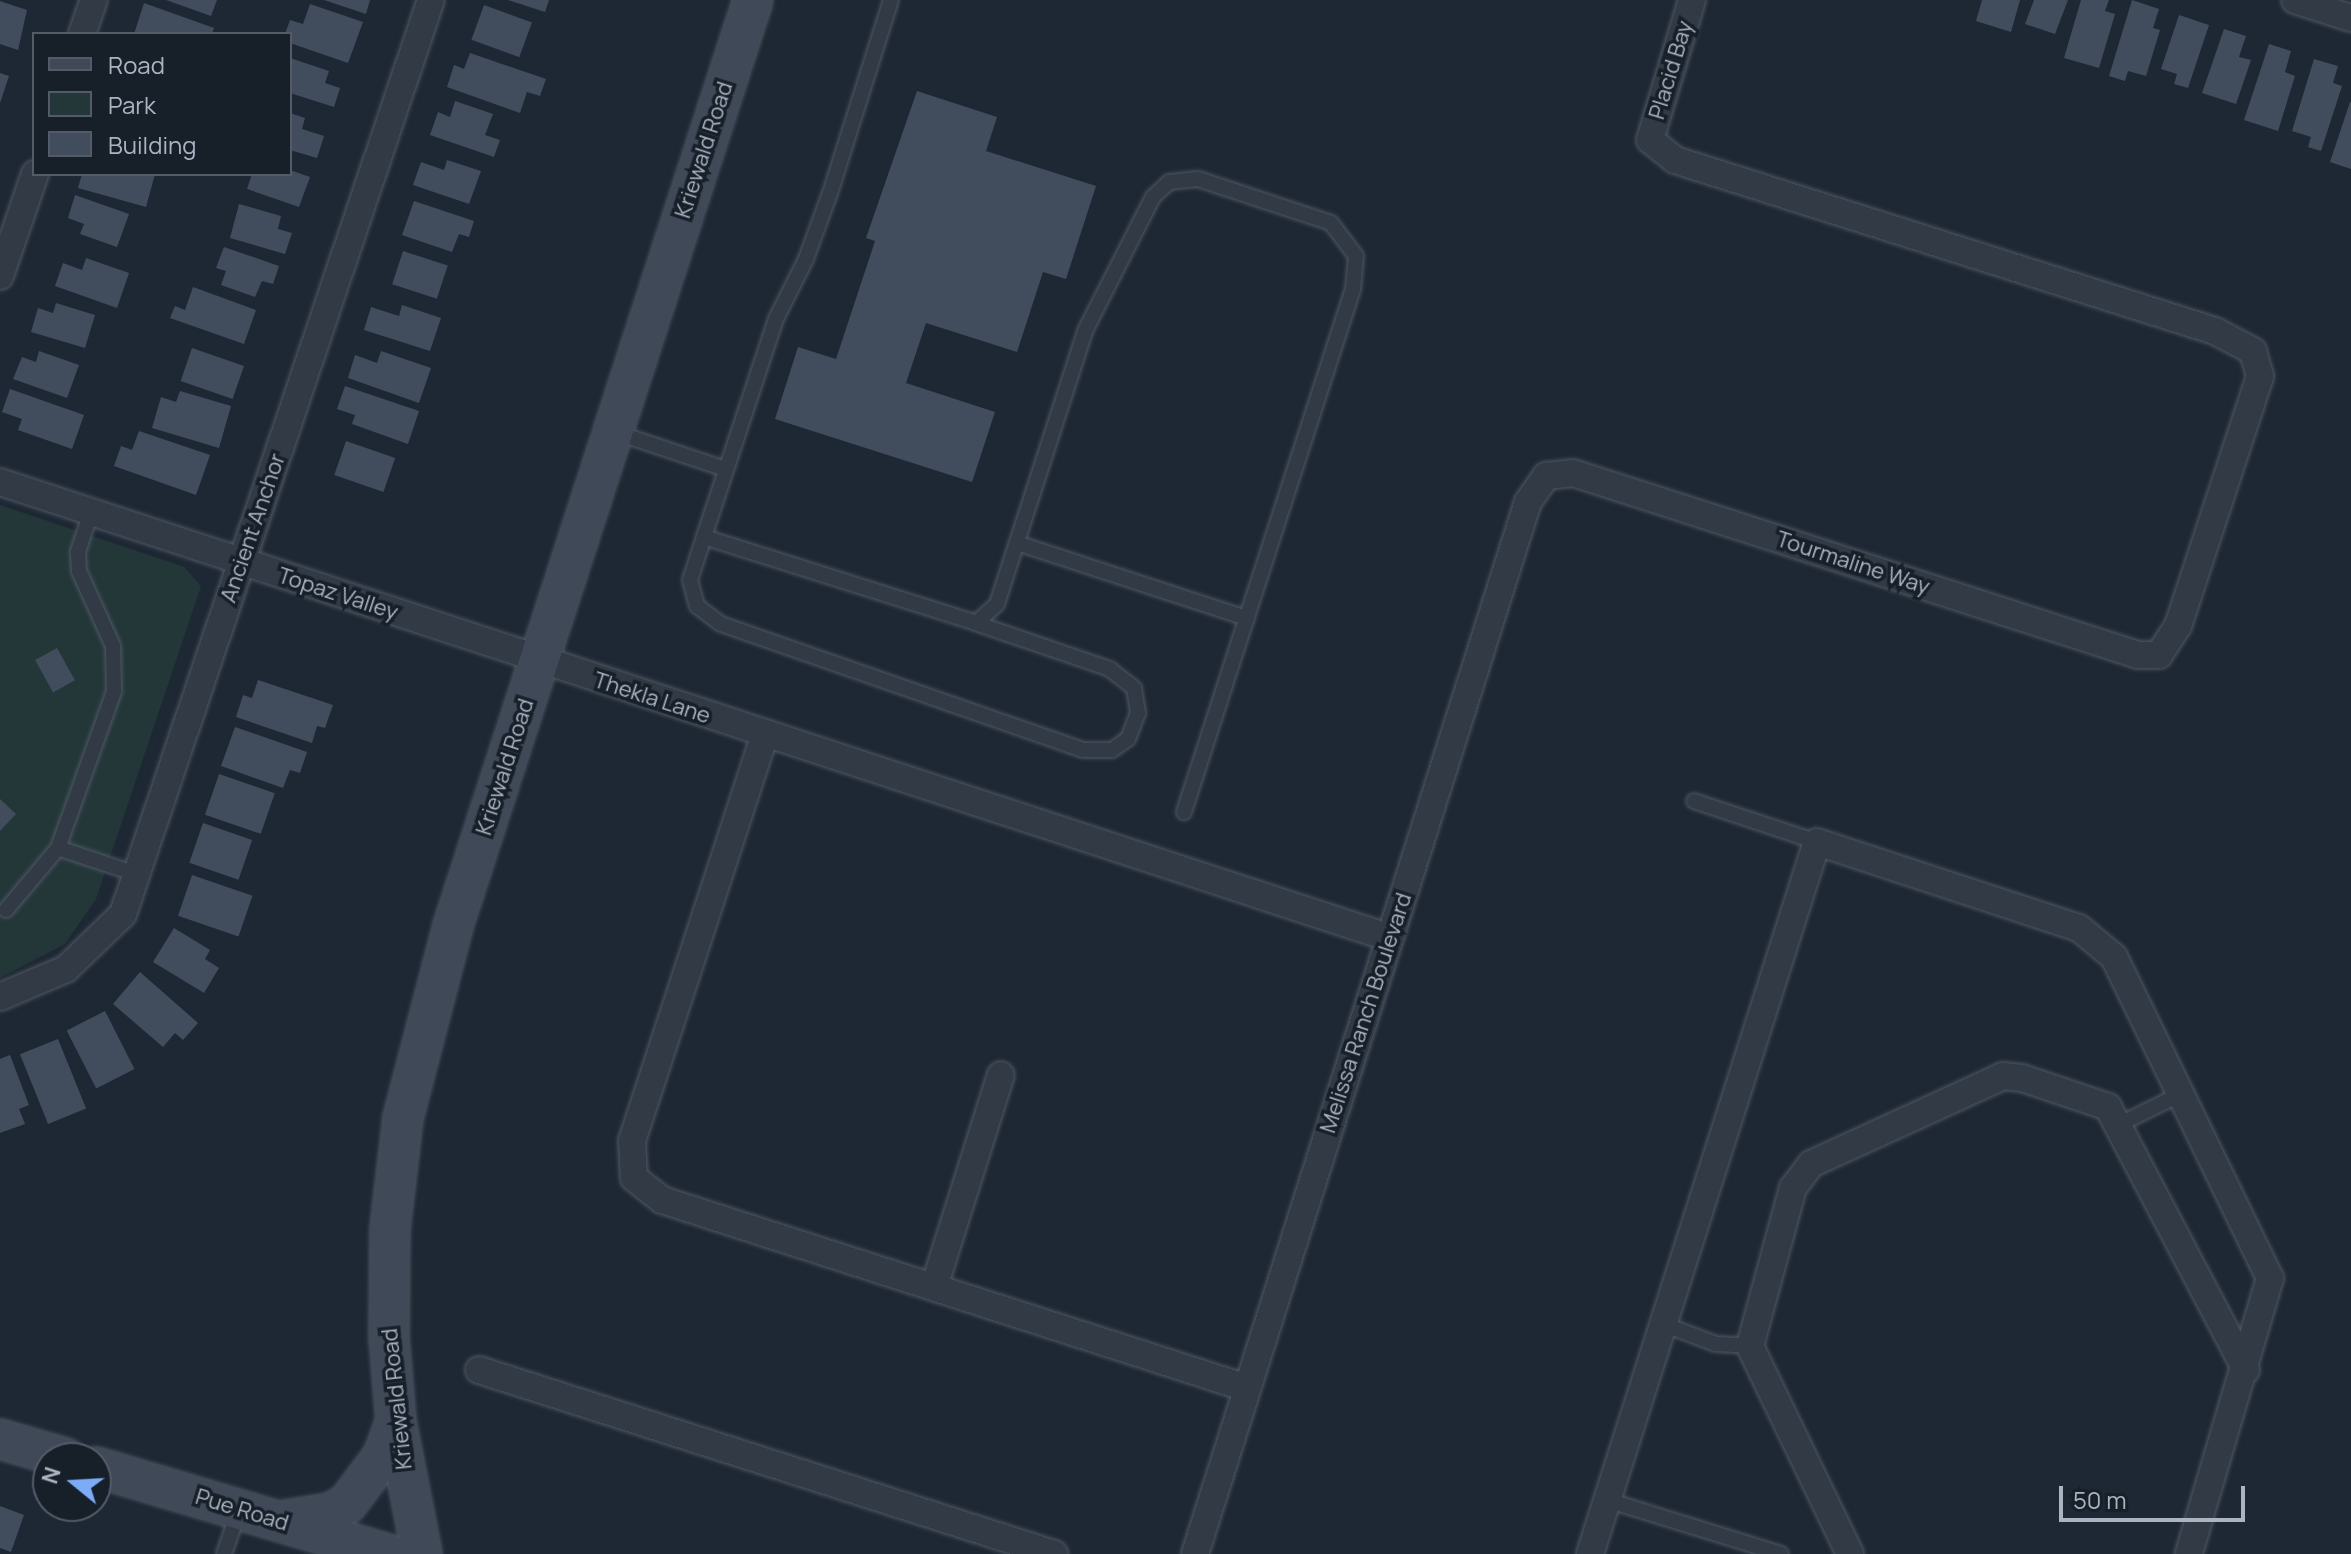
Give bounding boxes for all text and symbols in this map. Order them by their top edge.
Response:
street label: Placid Bay [1644,18,1698,122]
legend [32,32,292,176]
text: Road [108,48,165,81]
street label: Kriewald Road [670,79,738,221]
text: Park [108,88,156,121]
text: Building [108,128,196,161]
street label: Ancient Anchor [215,450,291,606]
street label: Tourmaline Way [1773,526,1933,600]
street label: Topaz Valley [275,562,401,626]
street label: Thekla Lane [590,667,714,729]
street label: Kriewald Road [471,696,539,838]
street label: Melissa Ranch Boulevard [1315,890,1417,1136]
street label: Kriewald Road [376,1327,418,1471]
north arrow [32,1442,112,1522]
text: N [34,1463,68,1487]
scale bar [2063,1470,2249,1520]
street label: Pue Road [192,1483,292,1537]
text: 50 m [2073,1483,2127,1516]

